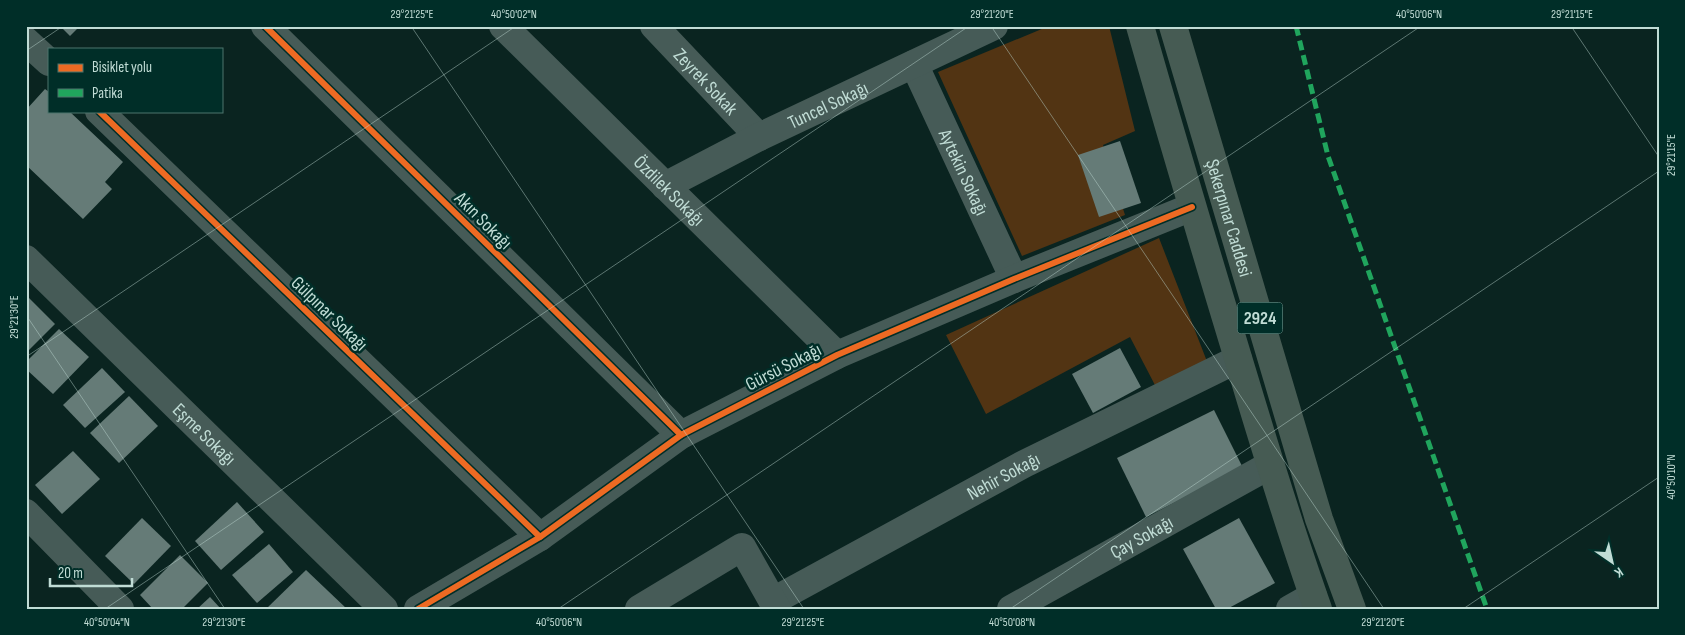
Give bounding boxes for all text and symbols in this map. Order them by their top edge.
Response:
text: 29°21'25"E [391,7,433,22]
text: 40°50'02"N [491,7,537,22]
text: 29°21'20"E [970,7,1014,22]
text: 40°50'06"N [1396,7,1442,22]
text: 29°21'15"E [1551,7,1593,22]
street label: Zeyrek Sokak [668,44,743,121]
legend [48,48,222,112]
text: Bisiklet yolu [92,58,152,77]
street label: Tuncel Sokağı [785,77,872,135]
text: Patika [92,84,123,103]
street label: Aytekin Sokağı [932,125,993,219]
text: 29°21'15"E [1664,134,1679,176]
street label: Özdilek Sokağı [628,151,709,231]
street label: Şekerpınar Caddesi [1200,157,1257,280]
street label: Akın Sokağı [449,187,517,255]
street label: Gülpınar Sokağı [286,272,372,356]
text: 29°21'30"E [7,295,22,339]
road number: 2924 [1238,302,1282,334]
street label: Gürsü Sokağı [742,338,825,396]
street label: Eşme Sokağı [167,399,240,471]
street label: Nehir Sokağı [963,448,1044,506]
text: 40°50'10"N [1664,454,1679,500]
street label: Çay Sokağı [1107,511,1177,565]
north arrow [1588,538,1638,588]
scale bar [50,555,132,587]
text: K [1611,563,1627,581]
text: 20 m [58,564,83,583]
text: 40°50'04"N [84,615,130,630]
text: 29°21'30"E [202,615,246,630]
text: 40°50'06"N [536,615,582,630]
text: 29°21'25"E [782,615,824,630]
text: 40°50'08"N [989,615,1035,630]
text: 29°21'20"E [1361,615,1405,630]

